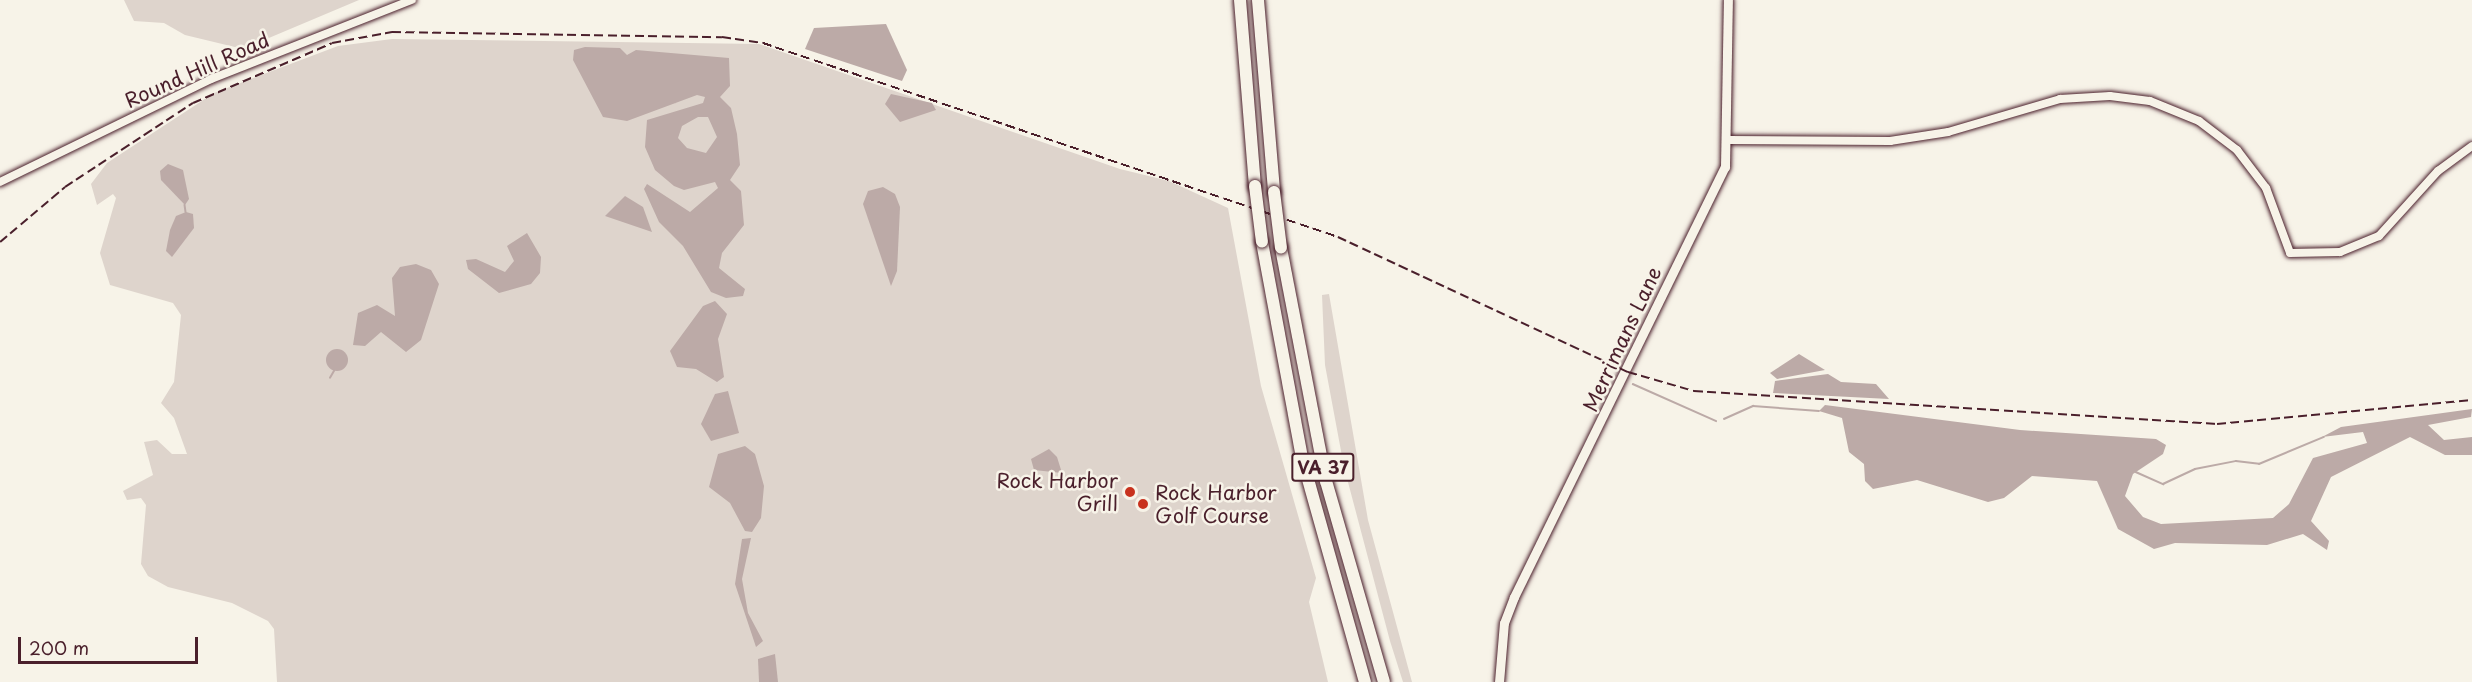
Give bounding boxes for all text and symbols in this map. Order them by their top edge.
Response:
street label: Round Hill Road [122,28,272,112]
street label: Merrimans Lane [1578,263,1666,415]
road number: VA 37 [1290,452,1356,482]
place label: Rock Harbor Grill [997,468,1118,515]
place label: Rock Harbor Golf Course [1155,480,1276,527]
marker: Rock Harbor Grill [1123,485,1137,499]
marker: Rock Harbor Golf Course [1136,497,1150,511]
scale bar [21,625,201,663]
text: 200 m [29,634,89,661]

